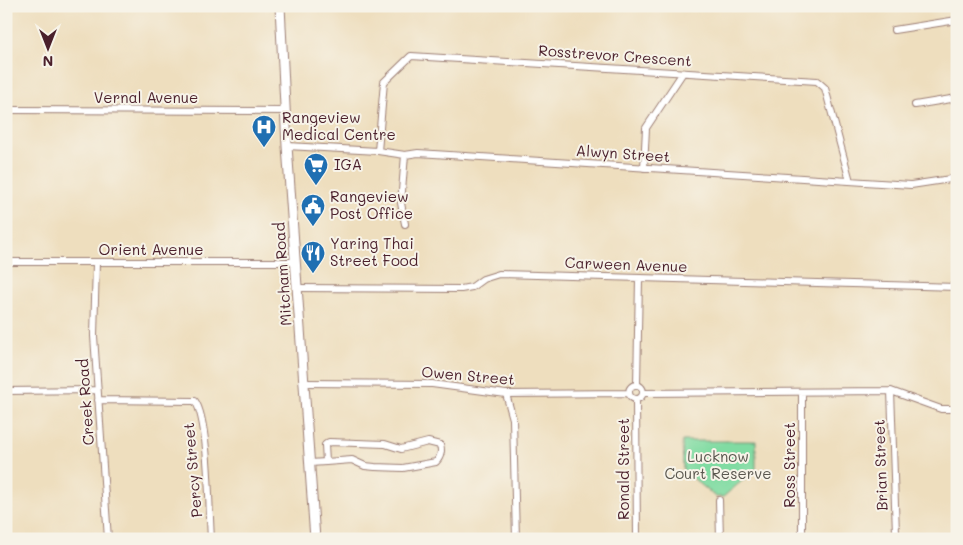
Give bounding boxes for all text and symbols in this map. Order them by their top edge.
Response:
north arrow [22,22,72,72]
street label: Rosstrevor Crescent [538,40,692,70]
text: N [43,52,53,71]
street label: Vernal Avenue [94,87,198,107]
place label: Rangeview Medical Centre [282,107,396,144]
hospital icon: Rangeview Medical Centre [251,114,277,148]
street label: Alwyn Street [575,140,671,166]
supermarket icon: IGA [303,152,329,186]
place label: IGA [334,154,362,174]
place label: Rangeview Post Office [330,186,413,223]
public building icon: Rangeview Post Office [300,193,326,227]
street label: Mitcham Road [268,222,296,327]
place label: Yaring Thai Street Food [330,233,418,270]
street label: Orient Avenue [99,239,203,259]
restaurant icon: Yaring Thai Street Food [300,240,326,274]
street label: Carween Avenue [564,252,688,276]
street label: Creek Road [72,358,98,446]
street label: Owen Street [421,361,516,389]
street label: Ronald Street [613,418,633,520]
street label: Brian Street [868,419,892,511]
street label: Percy Street [178,422,206,518]
street label: Ross Street [779,422,799,508]
park label: Lucknow Court Reserve [665,446,771,483]

